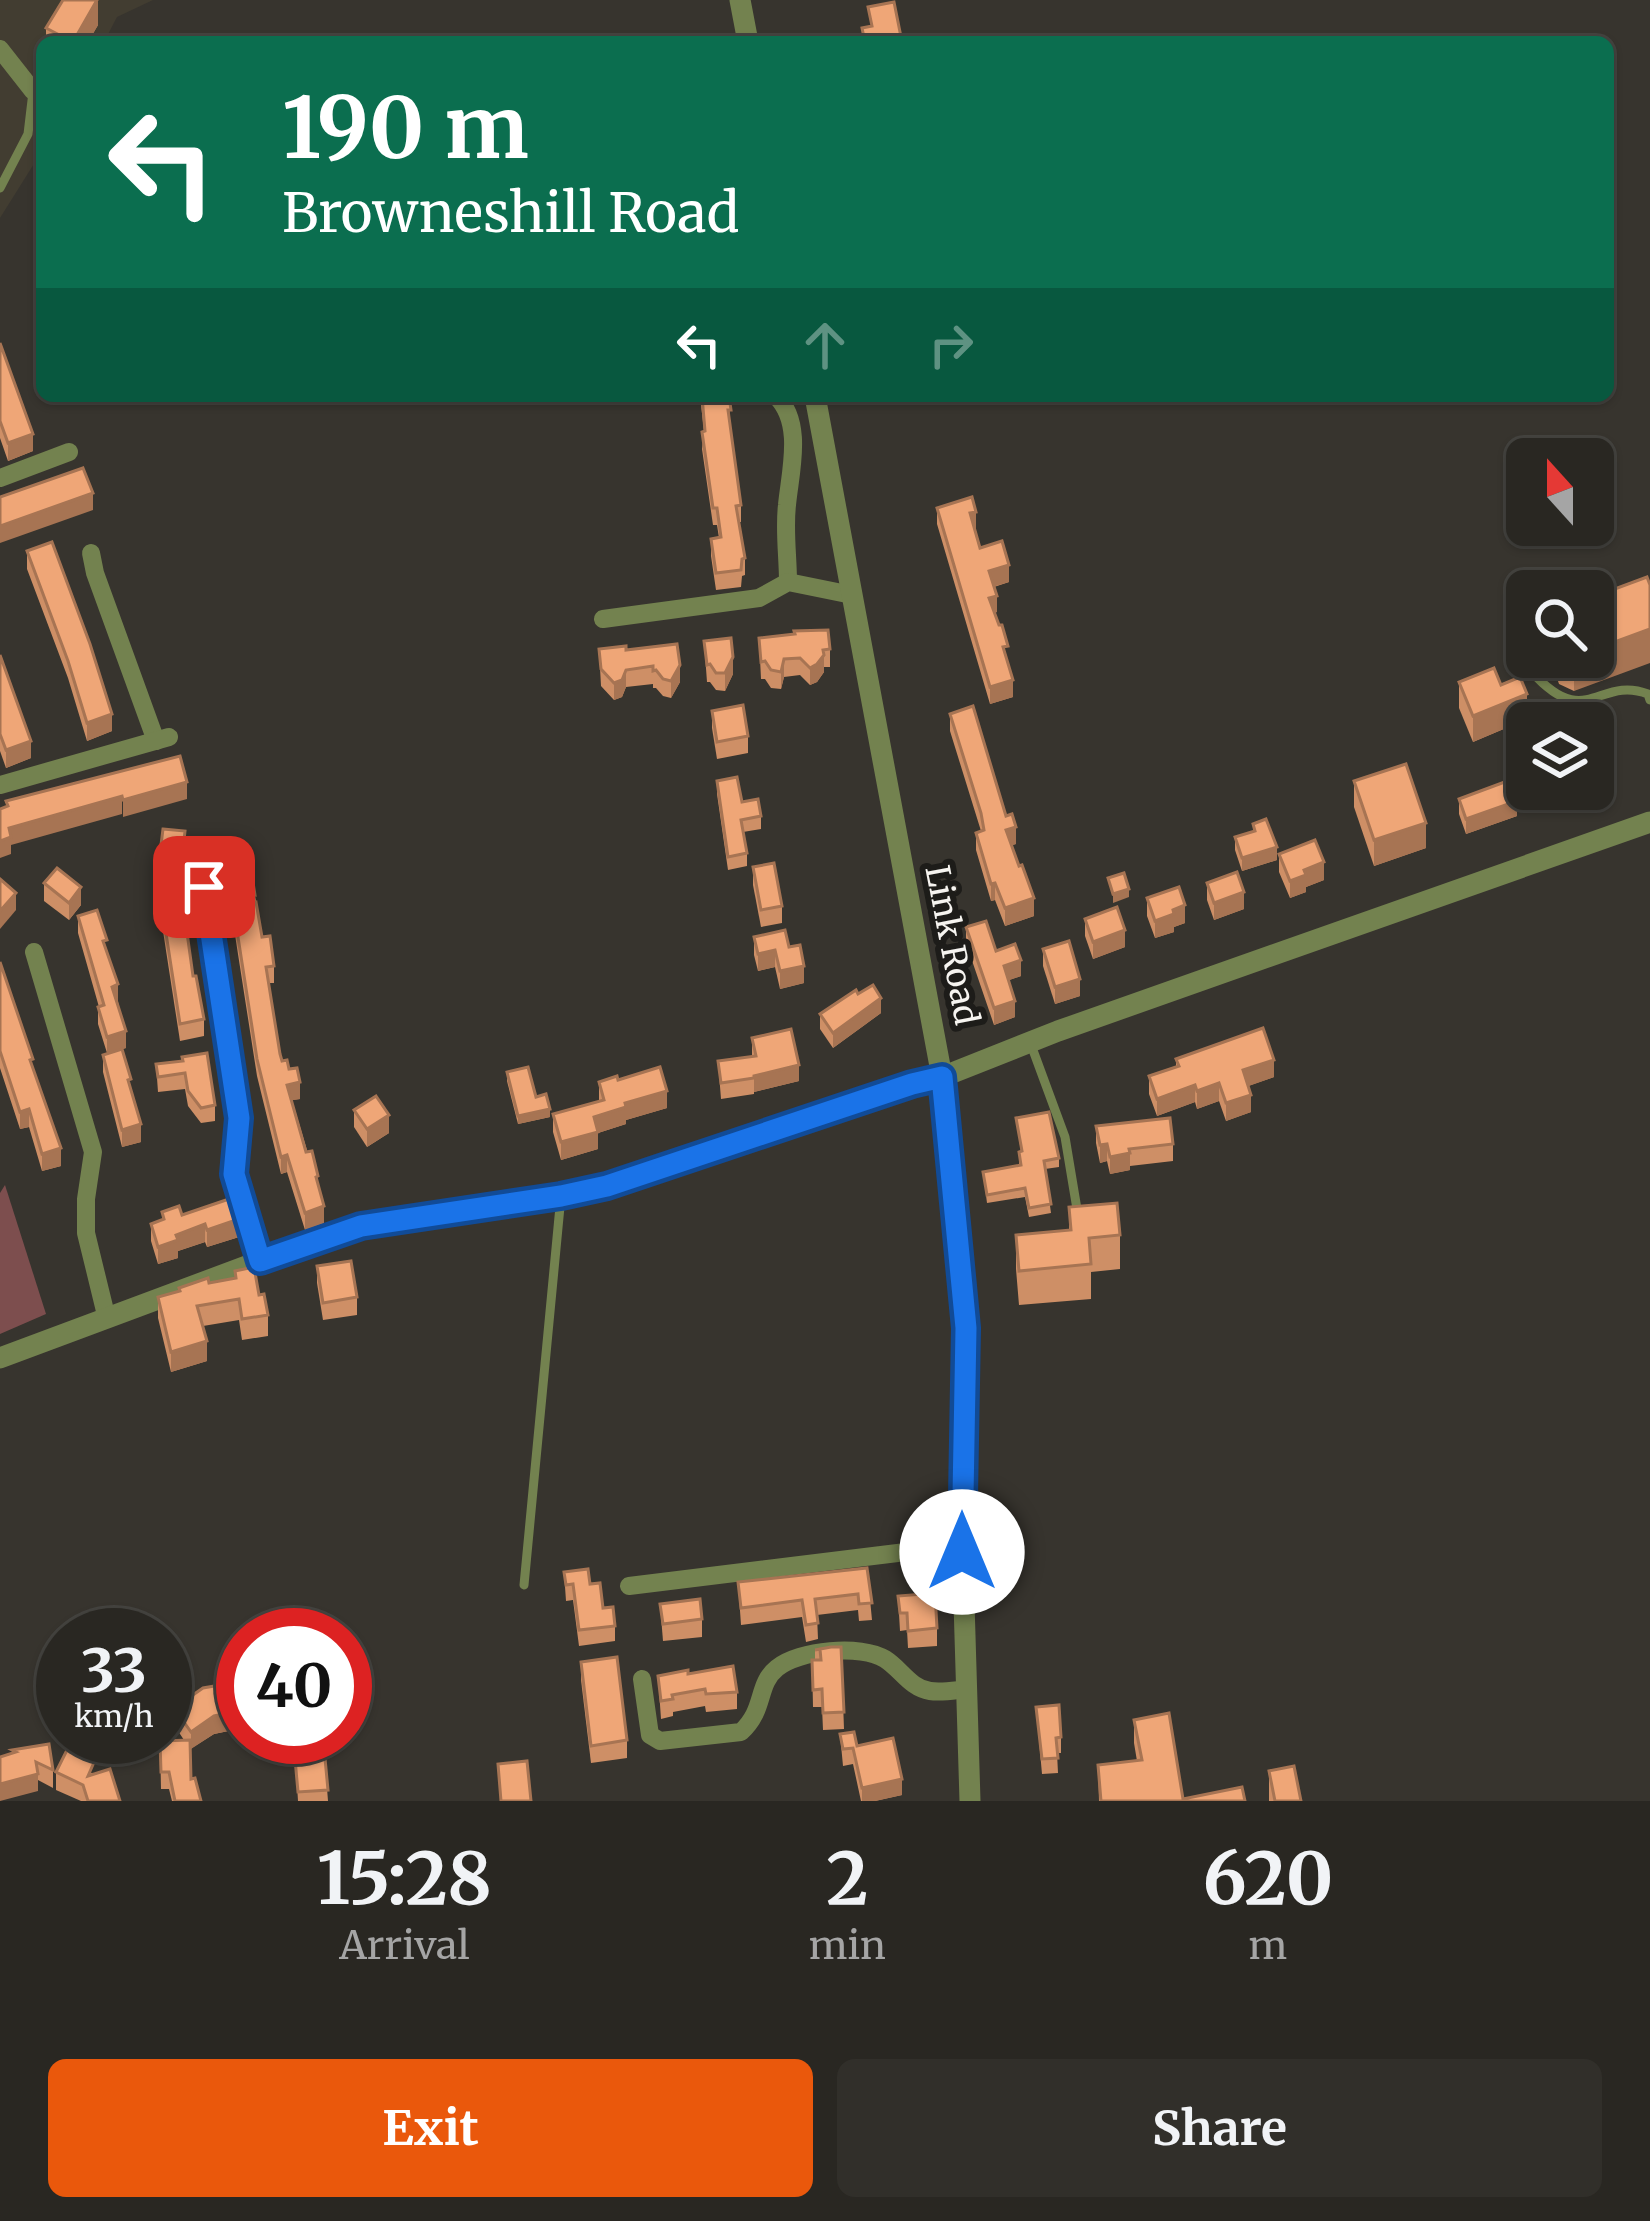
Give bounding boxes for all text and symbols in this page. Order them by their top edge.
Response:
text: 190 m [282,75,529,181]
icon: left [84,84,240,240]
text: Browneshill Road [282,179,739,247]
icon: left [666,312,732,378]
icon: ahead [792,312,858,378]
icon: right [918,312,984,378]
north arrow [1506,438,1614,546]
map controls [1506,438,1614,810]
button: search [1506,570,1614,678]
button: layers [1506,702,1614,810]
pin [153,836,255,938]
icon: arrive [171,854,237,920]
street label: Link Road [916,862,988,1028]
position arrow [899,1489,1025,1615]
speed limit sign: 40 [216,1608,372,1764]
text: 33 [81,1633,147,1708]
text: km/h [74,1697,154,1735]
text: 15:28 [317,1833,492,1924]
text: 2 [826,1833,868,1924]
text: 620 [1203,1833,1333,1924]
text: Arrival [339,1921,469,1970]
text: min [809,1921,886,1970]
text: m [1249,1921,1287,1970]
button: Exit [48,2059,813,2197]
button: Share [837,2059,1602,2197]

